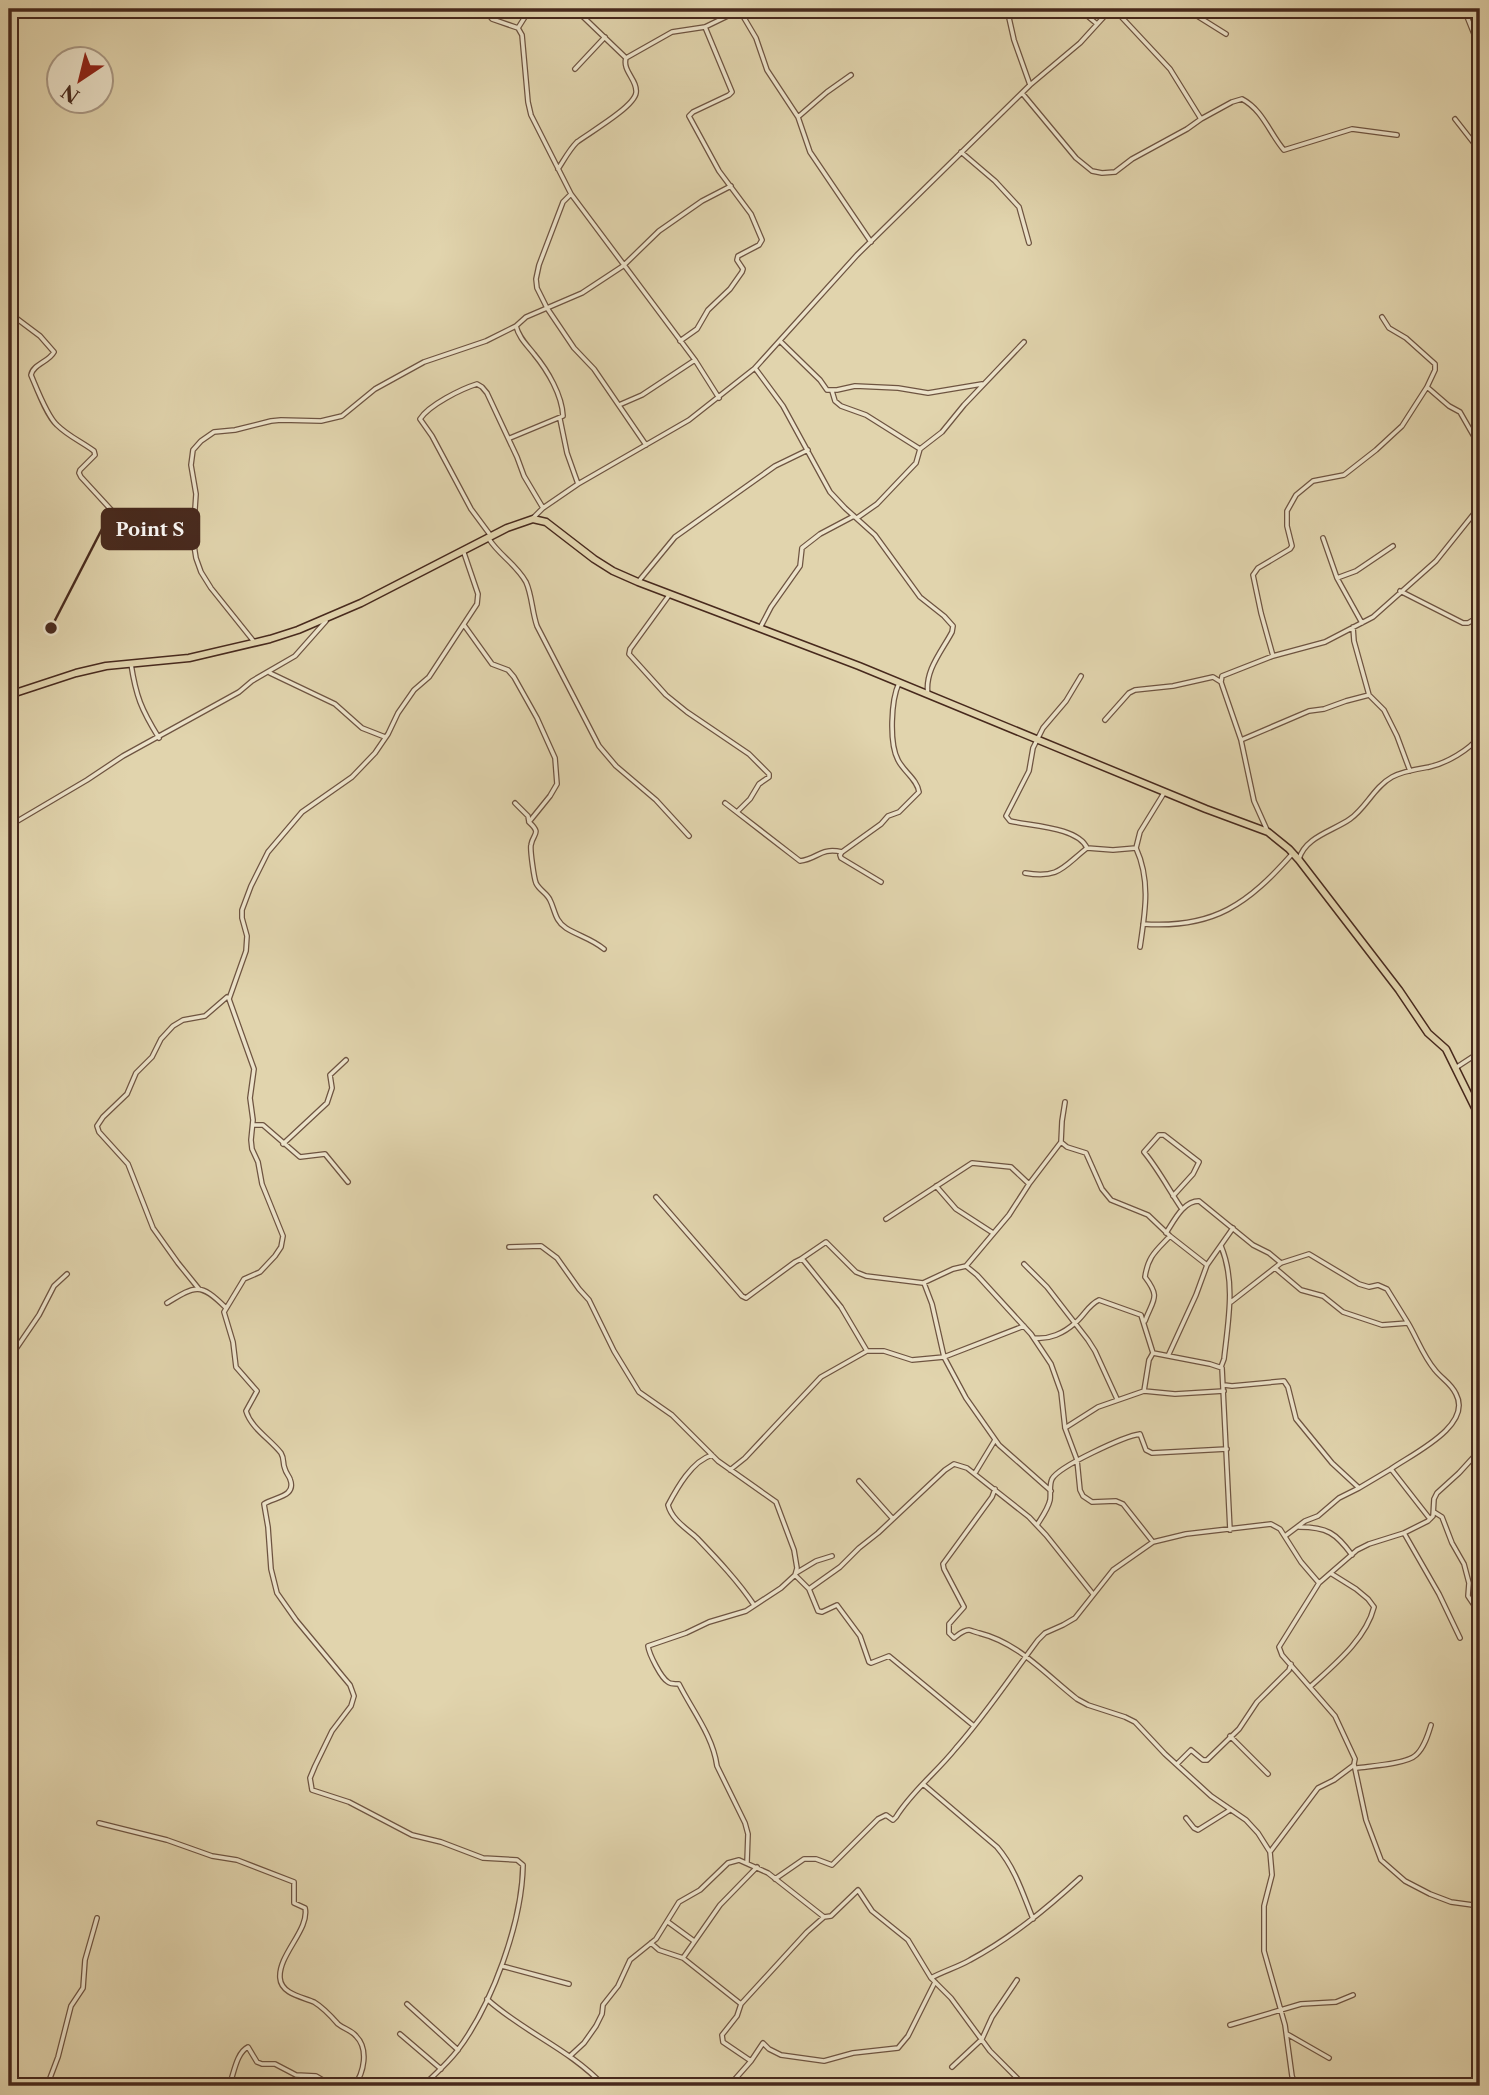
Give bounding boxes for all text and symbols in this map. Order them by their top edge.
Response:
north arrow [46,46,116,116]
text: N [57,79,84,108]
callout: Point S [102,509,199,549]
text: Point S [116,518,184,541]

